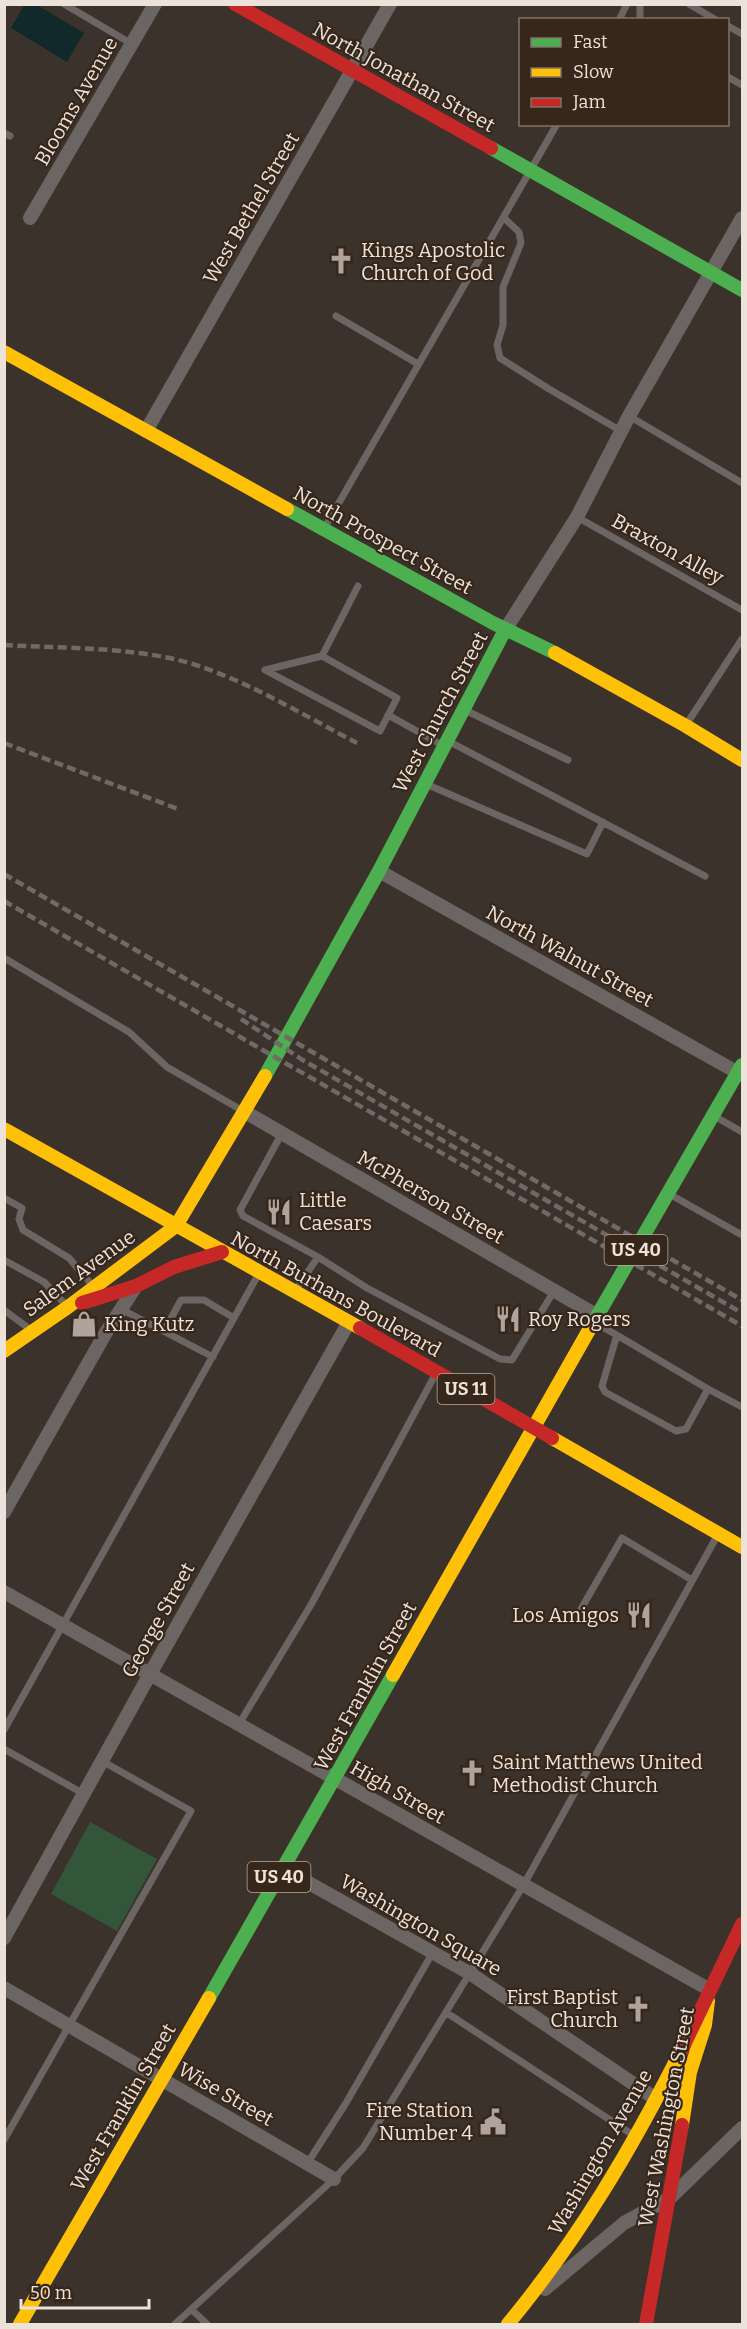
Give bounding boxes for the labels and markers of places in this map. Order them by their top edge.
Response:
place label: Kings Apostolic Church of God [361,238,505,285]
church icon: Kings Apostolic Church of God [326,246,356,276]
place label: Little Caesars [299,1188,372,1235]
restaurant icon: Little Caesars [264,1197,294,1227]
restaurant icon: Roy Rogers [493,1304,523,1334]
place label: Roy Rogers [528,1307,631,1331]
shop icon: King Kutz [69,1309,99,1339]
place label: King Kutz [104,1312,194,1336]
restaurant icon: Los Amigos [624,1600,654,1630]
place label: Los Amigos [512,1603,619,1627]
place label: Saint Matthews United Methodist Church [492,1750,703,1797]
church icon: Saint Matthews United Methodist Church [457,1758,487,1788]
place label: First Baptist Church [506,1985,619,2032]
church icon: First Baptist Church [623,1994,653,2024]
place label: Fire Station Number 4 [366,2098,473,2145]
public building icon: Fire Station Number 4 [478,2107,508,2137]

